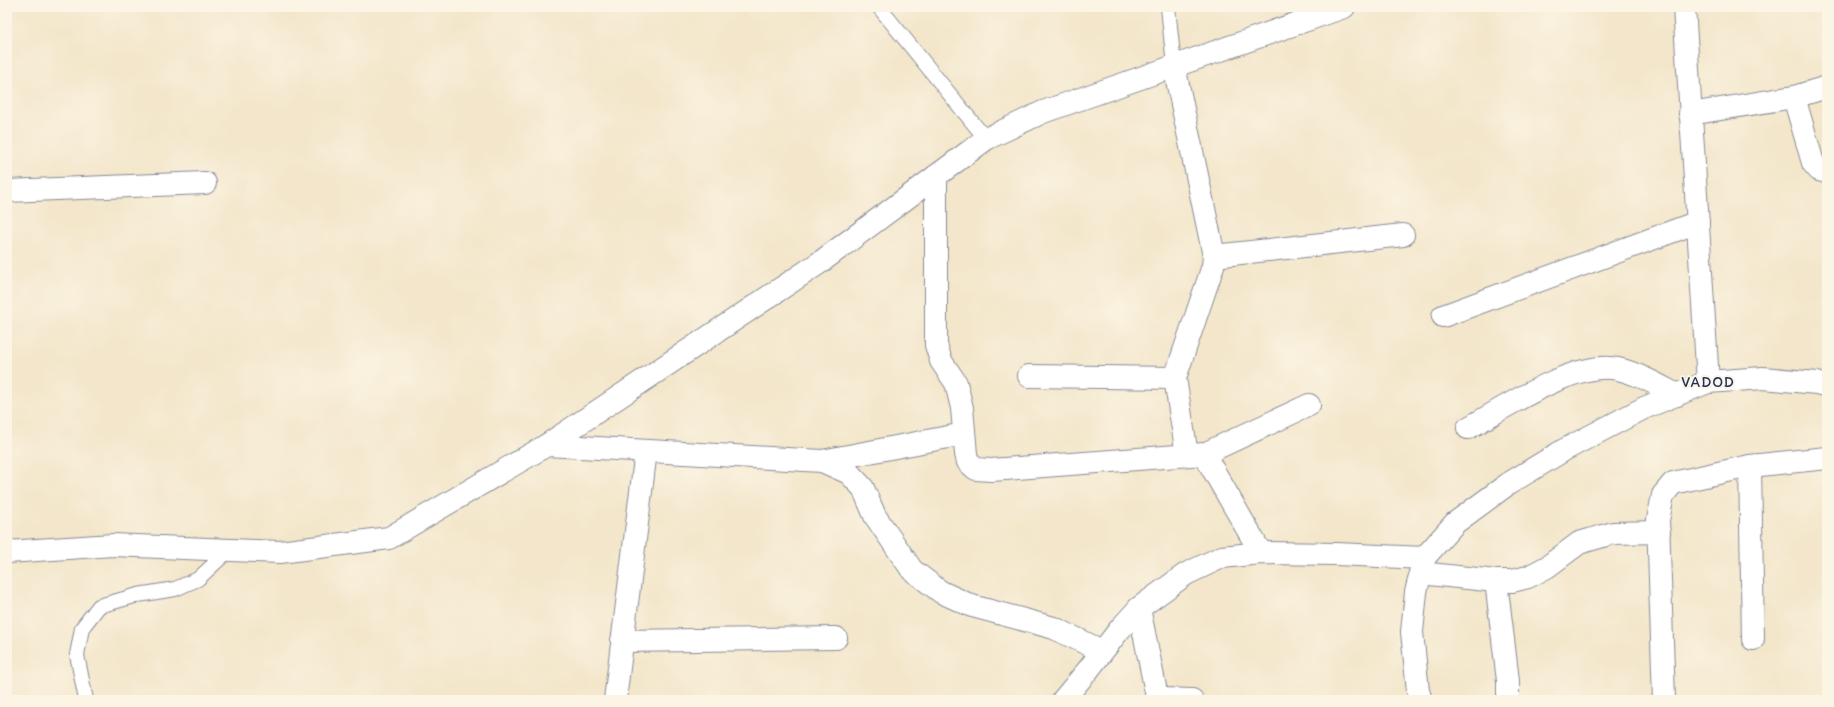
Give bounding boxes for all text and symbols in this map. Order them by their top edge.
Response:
district label: VADOD [1681,373,1735,391]

